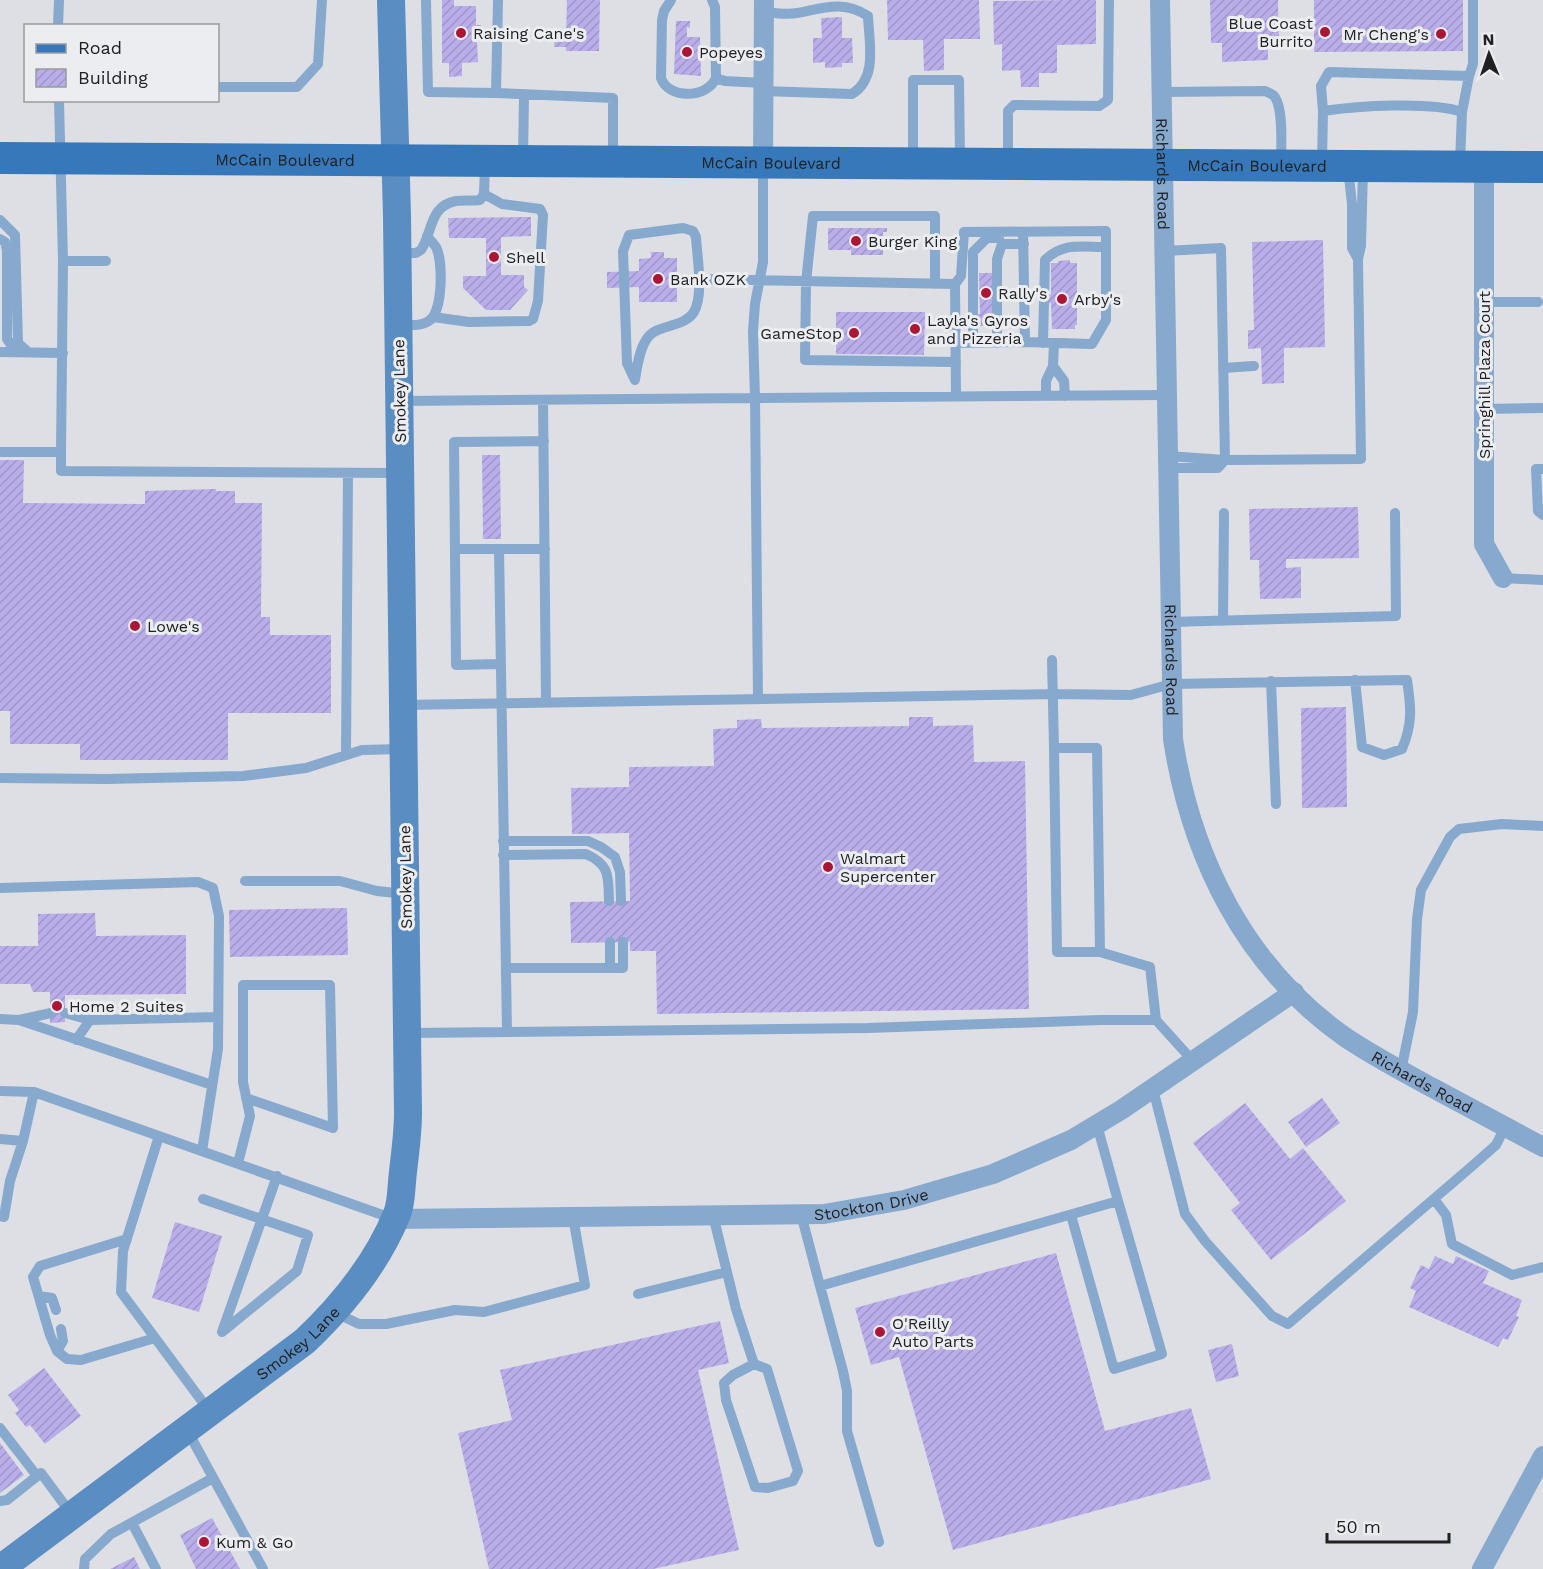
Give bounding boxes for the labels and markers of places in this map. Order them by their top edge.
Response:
place label: Blue Coast Burrito [1228,14,1313,51]
place label: Raising Cane's [473,24,584,43]
marker: Blue Coast Burrito [1318,25,1332,39]
place label: Mr Cheng's [1343,25,1429,44]
marker: Raising Cane's [454,26,468,40]
marker: Mr Cheng's [1434,27,1448,41]
place label: Popeyes [699,43,763,62]
marker: Popeyes [680,45,694,59]
place label: Burger King [868,232,957,251]
marker: Burger King [849,234,863,248]
place label: Shell [506,248,545,267]
marker: Shell [487,250,501,264]
place label: Bank OZK [670,270,746,289]
marker: Bank OZK [651,272,665,286]
place label: Rally's [998,284,1047,303]
marker: Rally's [979,286,993,300]
place label: Arby's [1074,290,1121,309]
marker: Arby's [1055,292,1069,306]
place label: Layla's Gyros and Pizzeria [927,311,1028,348]
marker: Layla's Gyros and Pizzeria [908,322,922,336]
place label: GameStop [760,324,842,343]
marker: GameStop [847,326,861,340]
place label: Lowe's [147,617,200,636]
marker: Lowe's [128,619,142,633]
place label: Walmart Supercenter [840,849,937,886]
marker: Walmart Supercenter [821,860,835,874]
place label: Home 2 Suites [69,997,184,1016]
marker: Home 2 Suites [50,999,64,1013]
place label: O'Reilly Auto Parts [892,1314,974,1351]
marker: O'Reilly Auto Parts [873,1325,887,1339]
place label: Kum & Go [216,1533,293,1552]
marker: Kum & Go [197,1535,211,1549]

